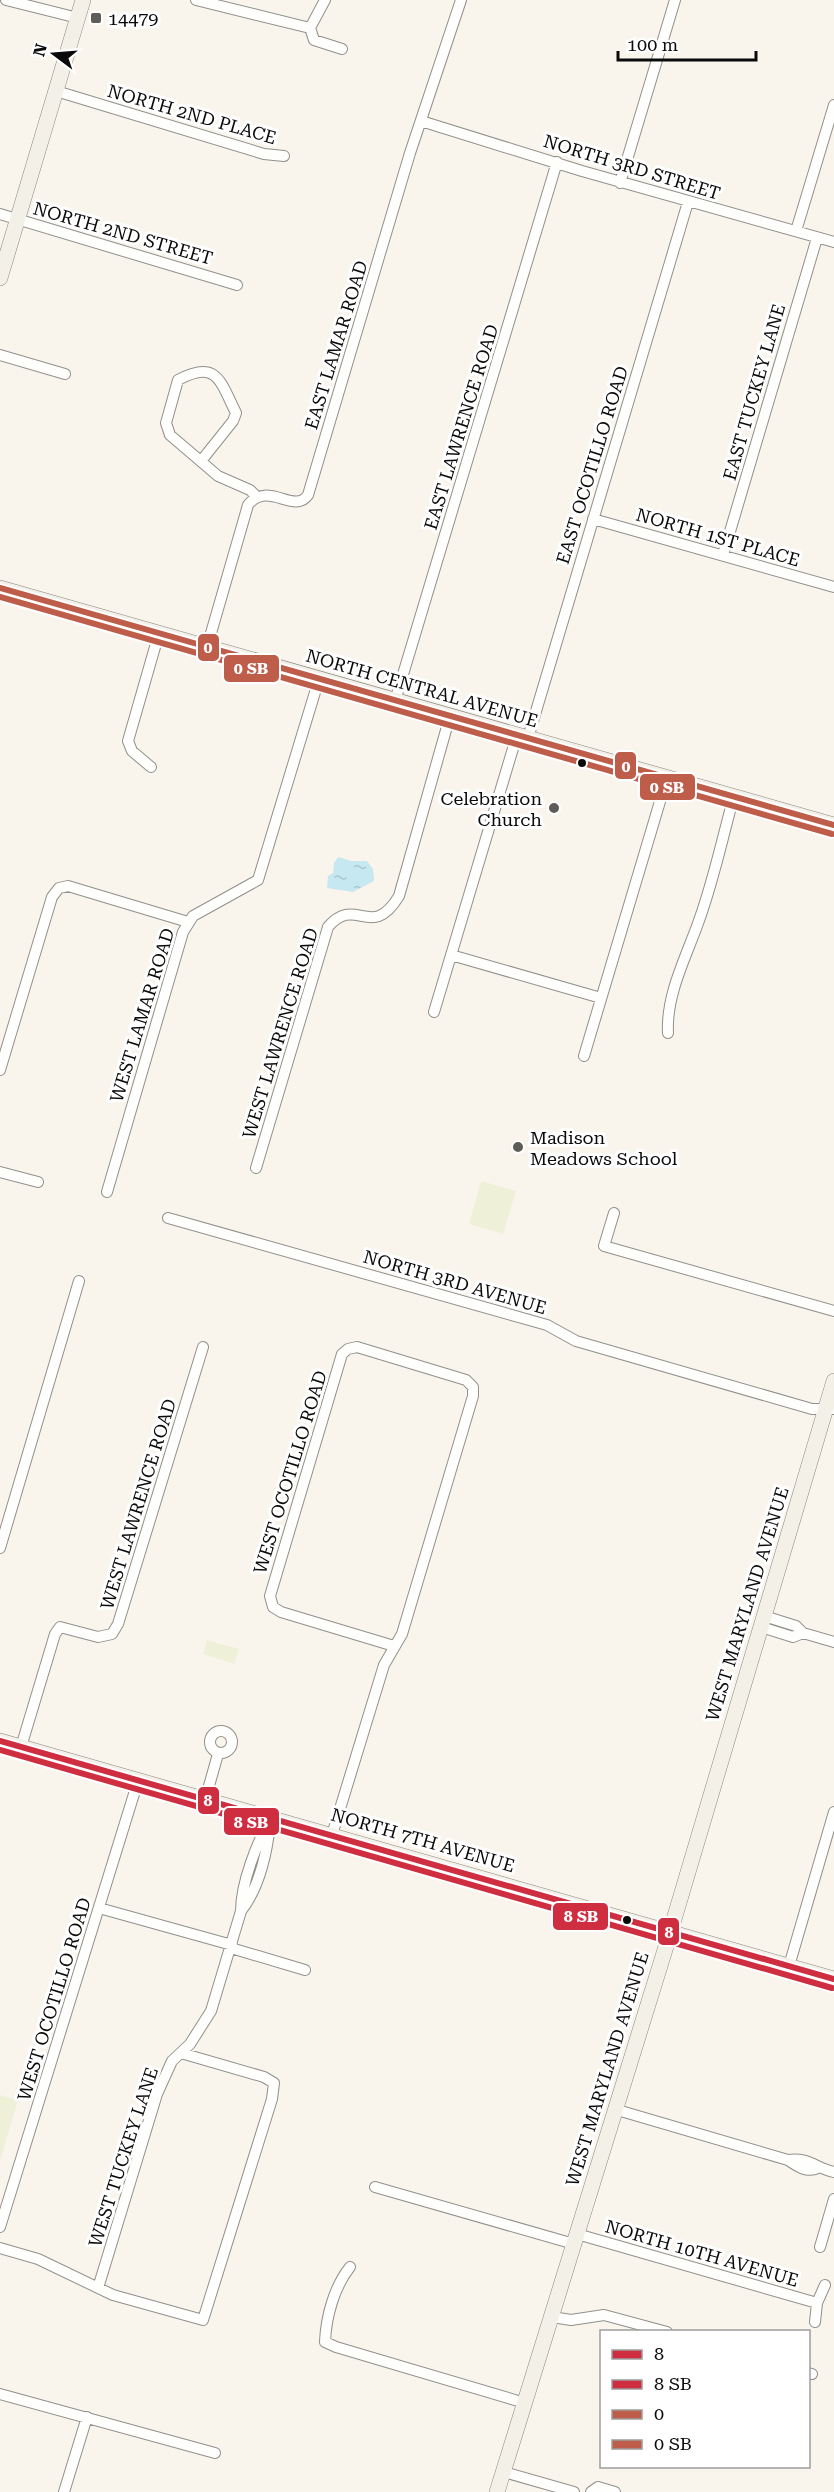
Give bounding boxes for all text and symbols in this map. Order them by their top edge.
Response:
place label: 14479 [108,8,158,29]
marker: 14479 [89,11,103,25]
north arrow [24,24,84,84]
scale bar [618,24,756,62]
text: 100 m [627,34,678,55]
text: N [29,41,51,59]
street label: NORTH 2ND PLACE [105,80,279,148]
street label: NORTH 3RD STREET [541,130,723,204]
street label: NORTH 2ND STREET [31,197,215,269]
street label: EAST LAMAR ROAD [300,258,372,432]
street label: EAST TUCKEY LANE [719,301,789,483]
street label: EAST LAWRENCE ROAD [420,322,502,532]
street label: EAST OCOTILLO ROAD [552,363,632,567]
street label: NORTH 1ST PLACE [634,504,802,570]
line badge: 0 [197,633,220,662]
text: 0 [204,638,213,657]
street label: NORTH CENTRAL AVENUE [304,645,540,731]
line badge: 0 SB [223,654,280,683]
text: 0 SB [234,659,268,678]
line badge: 0 [614,751,637,780]
unlabelled marker [576,757,588,769]
text: 0 [622,757,631,776]
line badge: 0 SB [639,773,696,801]
text: 0 SB [650,778,684,797]
place label: Celebration Church [441,788,542,830]
marker: Celebration Church [547,801,561,815]
street label: WEST LAMAR ROAD [106,925,179,1105]
street label: WEST LAWRENCE ROAD [238,925,322,1141]
place label: Madison Meadows School [530,1127,678,1169]
marker: Madison Meadows School [511,1140,525,1154]
street label: NORTH 3RD AVENUE [361,1246,549,1318]
street label: WEST OCOTILLO ROAD [249,1368,331,1576]
street label: WEST LAWRENCE ROAD [96,1396,180,1612]
street label: WEST MARYLAND AVENUE [701,1484,793,1724]
line badge: 8 [197,1786,220,1815]
text: 8 [204,1791,213,1810]
street label: NORTH 7TH AVENUE [329,1804,517,1876]
line badge: 8 SB [223,1807,280,1836]
text: 8 SB [234,1813,268,1832]
street label: WEST OCOTILLO ROAD [13,1895,95,2103]
line badge: 8 SB [552,1902,609,1931]
text: 8 SB [564,1907,598,1926]
unlabelled marker [621,1914,633,1926]
line badge: 8 [657,1917,680,1946]
text: 8 [665,1923,674,1942]
street label: WEST MARYLAND AVENUE [561,1949,653,2189]
street label: WEST TUCKEY LANE [84,2064,162,2250]
street label: NORTH 10TH AVENUE [603,2215,801,2291]
legend [600,2330,810,2468]
text: 8 [654,2343,664,2364]
text: 8 SB [654,2373,692,2394]
text: 0 [654,2403,664,2424]
text: 0 SB [654,2433,692,2454]

